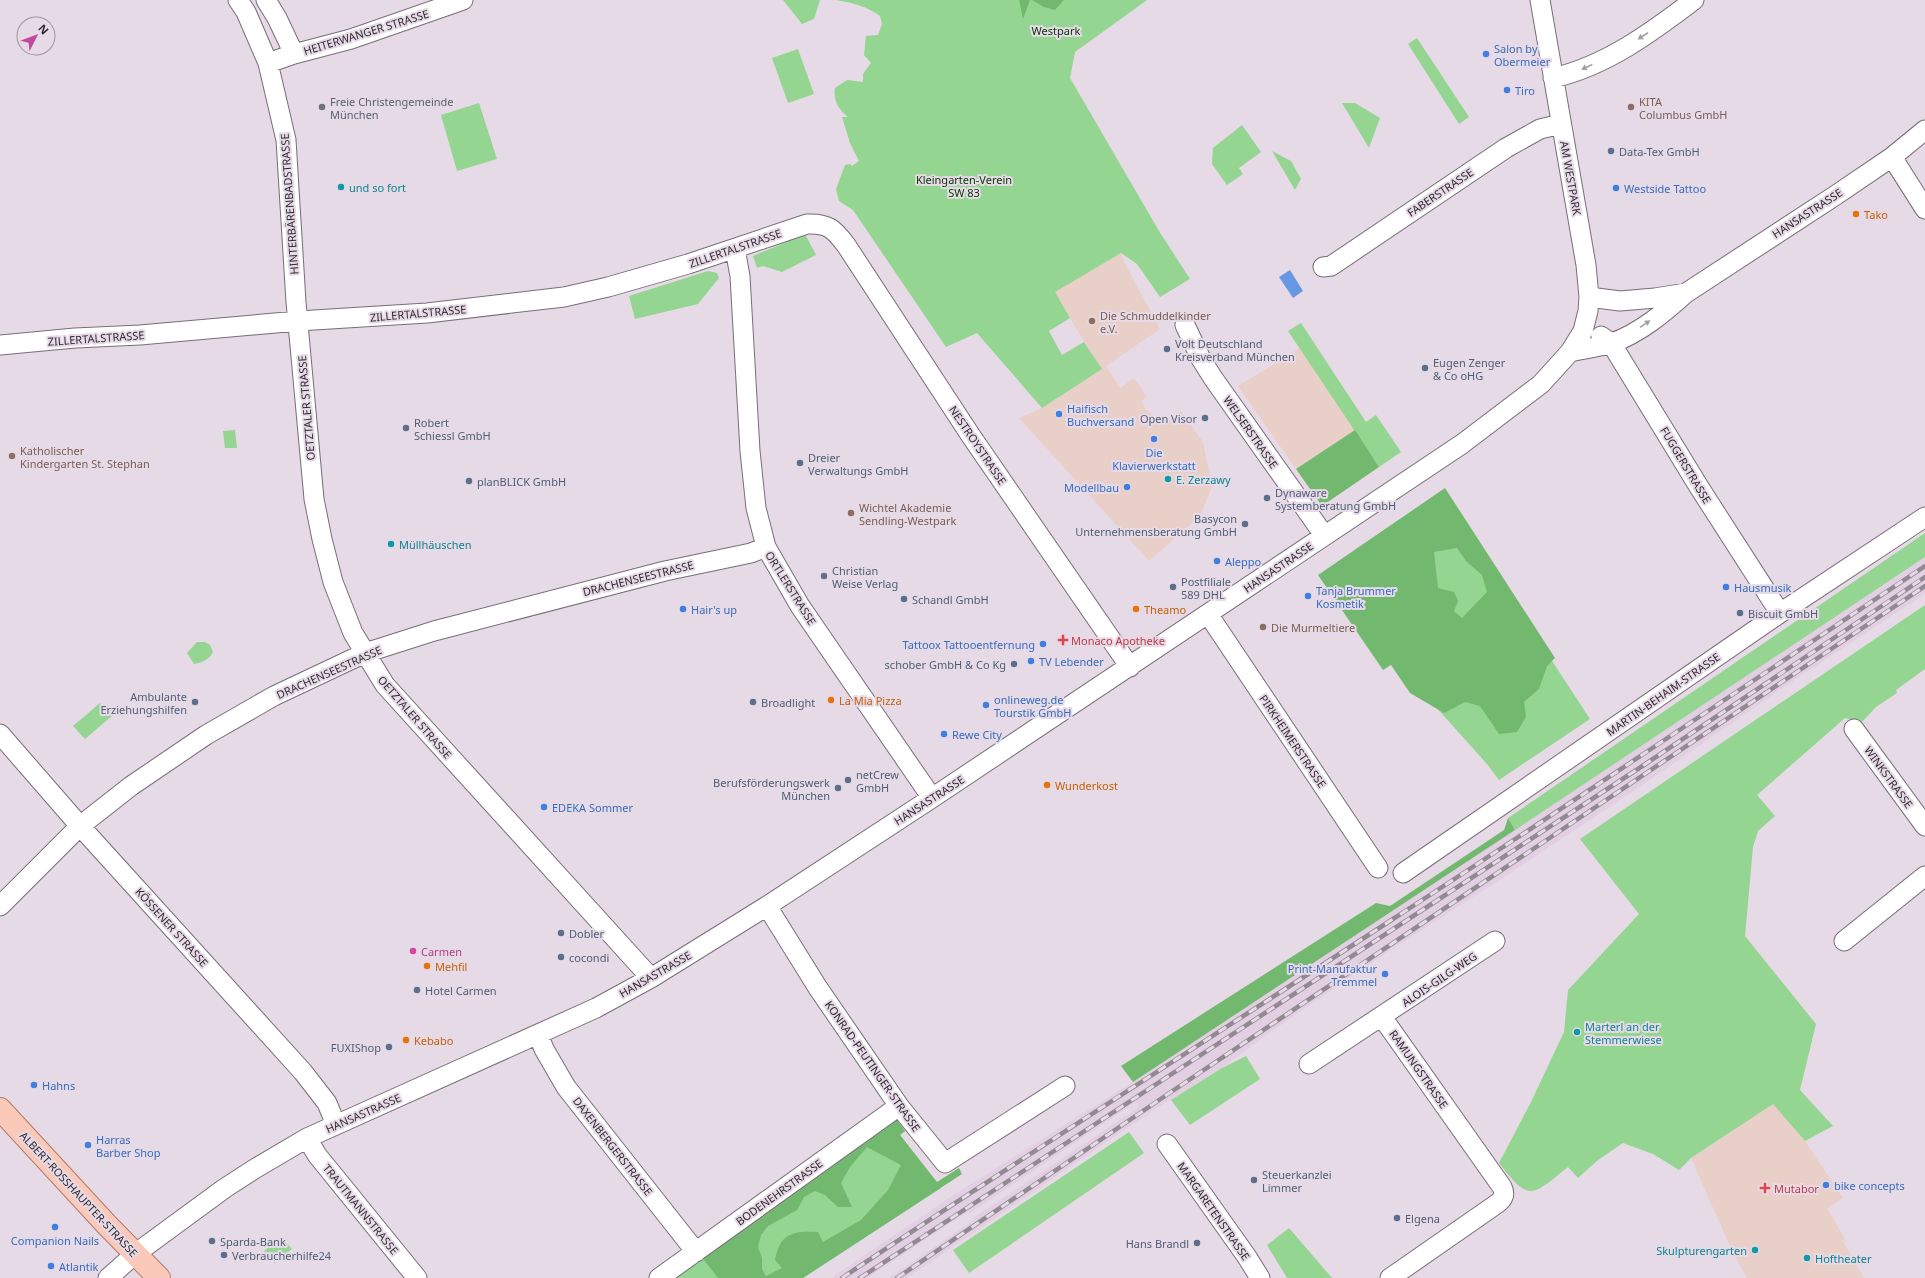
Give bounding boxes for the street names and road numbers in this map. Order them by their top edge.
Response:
street label: HEITERWANGER STRASSE [302,6,430,58]
street label: HINTERBÄRENBADSTRASSE [277,133,301,275]
street label: AM WESTPARK [1557,140,1585,216]
street label: FABERSTRASSE [1404,164,1476,220]
street label: HANSASTRASSE [1769,185,1845,241]
street label: ZILLERTALSTRASSE [687,225,783,271]
street label: ZILLERTALSTRASSE [369,301,467,325]
street label: ZILLERTALSTRASSE [47,327,145,349]
street label: OETZTALER STRASSE [294,355,318,461]
street label: WELSERSTRASSE [1220,393,1282,471]
street label: NESTROYSTRASSE [946,403,1010,487]
street label: FUGGERSTRASSE [1657,424,1715,506]
street label: HANSASTRASSE [1240,538,1316,596]
street label: ORTLERSTRASSE [762,548,820,628]
street label: DRACHENSEESTRASSE [581,557,695,599]
street label: DRACHENSEESTRASSE [274,642,384,702]
street label: MARTIN-BEHAIM-STRASSE [1603,649,1723,739]
street label: OETZTALER STRASSE [375,672,455,762]
street label: PIRKHEIMERSTRASSE [1256,692,1330,790]
street label: WINKSTRASSE [1861,743,1917,811]
street label: HANSASTRASSE [891,772,967,828]
street label: KÖSSENER STRASSE [132,884,212,970]
street label: HANSASTRASSE [616,947,694,1001]
street label: ALOIS-GILG-WEG [1398,948,1480,1010]
street label: KONRAD-PEUTINGER-STRASSE [822,998,924,1134]
street label: RAMUNGSTRASSE [1386,1027,1452,1111]
street label: HANSASTRASSE [323,1090,403,1136]
street label: DAXENBERGERSTRASSE [570,1094,656,1198]
street label: ALBERT-ROSSHAUPTER-STRASSE [17,1128,141,1260]
street label: BODENEHRSTRASSE [733,1155,825,1229]
street label: MARGARETENSTRASSE [1174,1159,1254,1263]
street label: TRAUTMANNSTRASSE [320,1161,402,1257]

